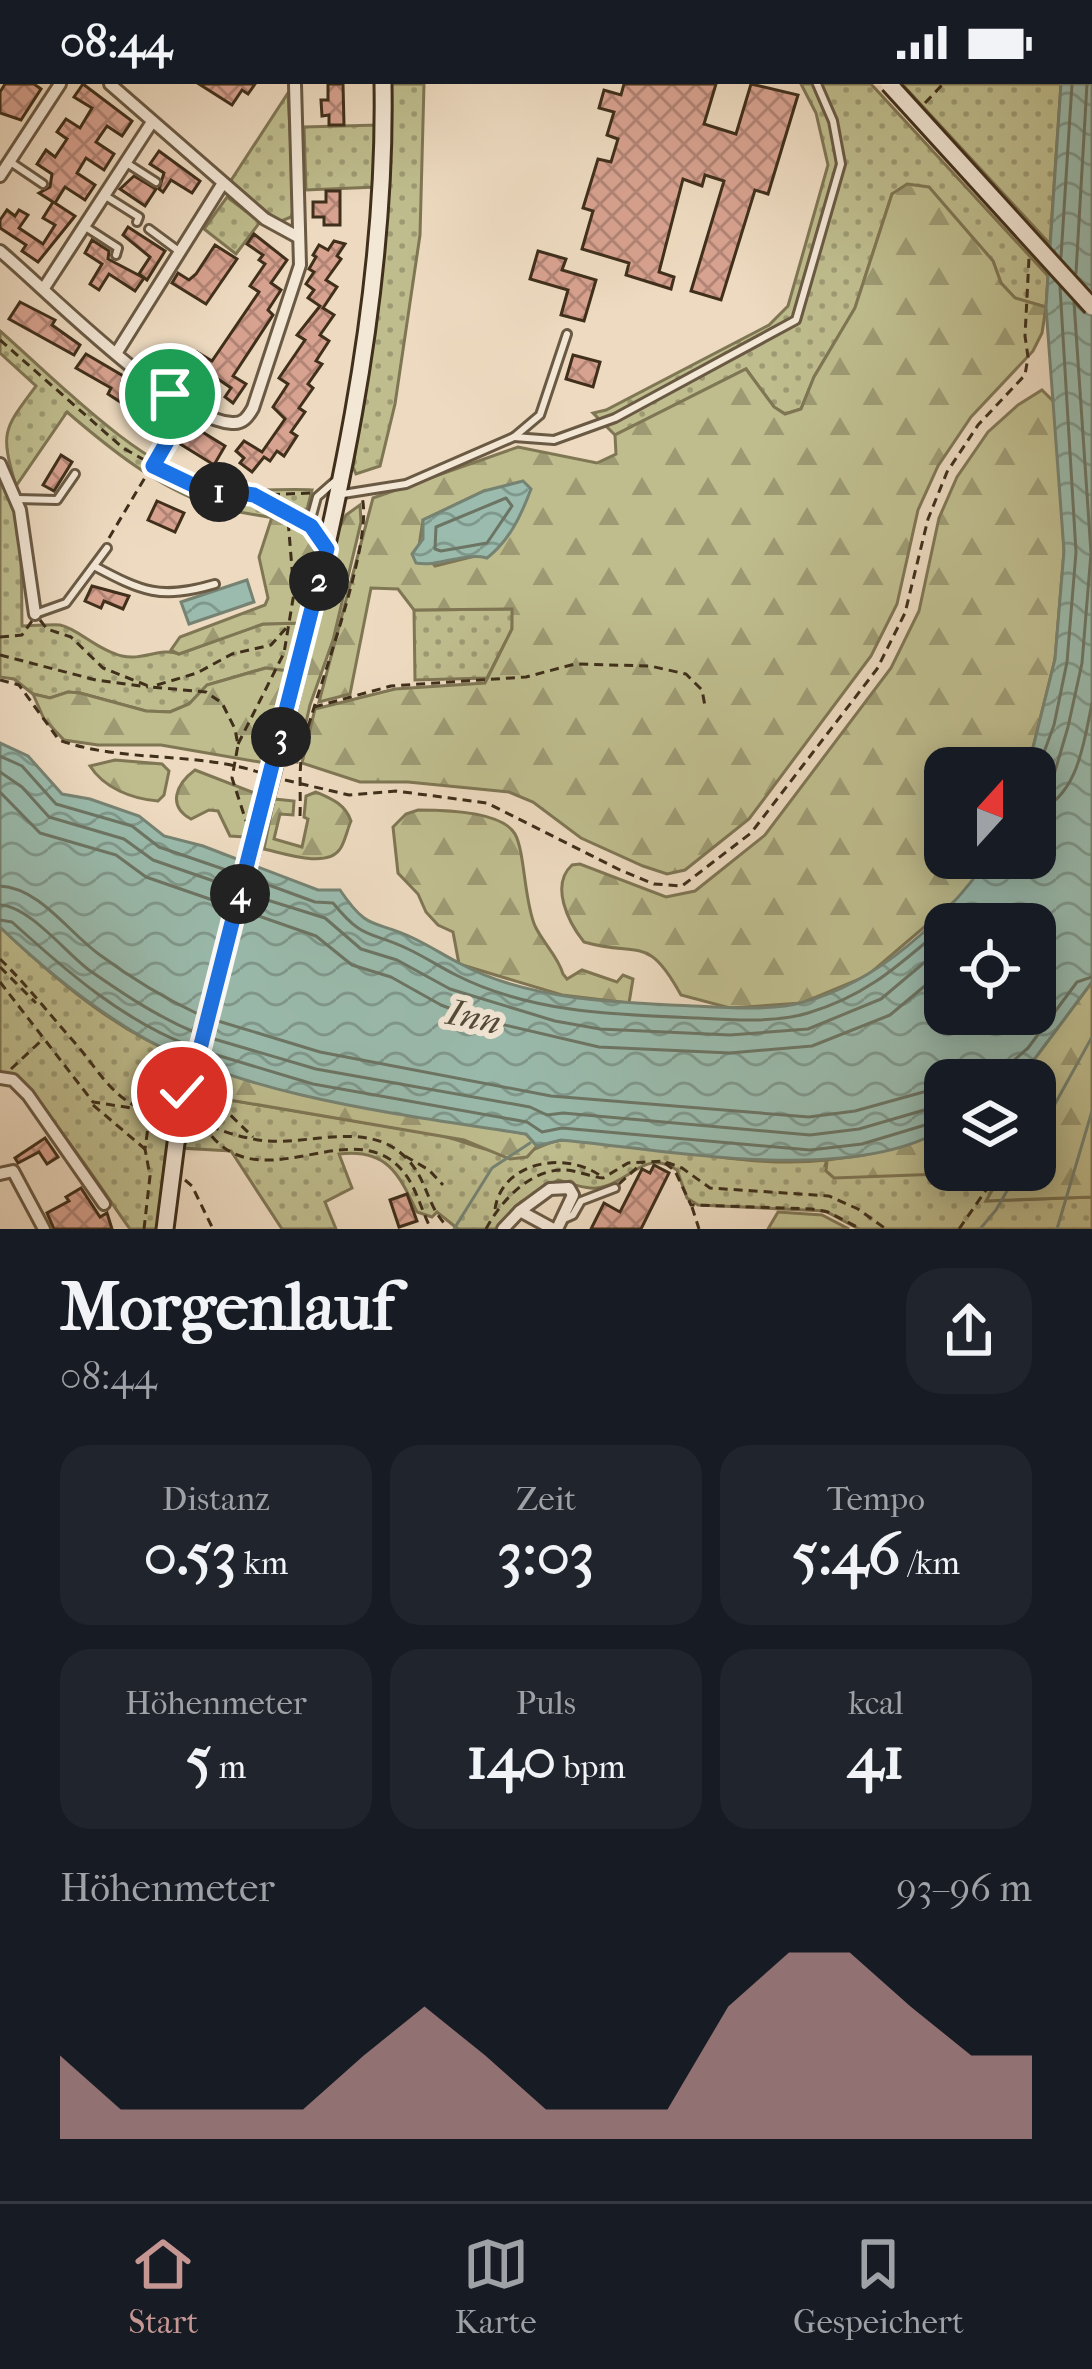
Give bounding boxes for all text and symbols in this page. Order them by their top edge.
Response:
text: 08:44 [60,16,172,69]
pin [119,343,221,445]
icon: arrive [137,361,203,427]
pin: 1 [189,462,249,522]
text: 1 [213,472,225,511]
pin: 2 [289,551,349,611]
text: 2 [311,561,327,600]
pin: 3 [251,707,311,767]
text: 3 [274,717,288,756]
north arrow [924,747,1056,879]
map controls [924,747,1056,1191]
pin: 4 [210,864,270,924]
text: 4 [230,874,250,913]
button: locate [924,903,1056,1035]
water label: Inn [442,991,505,1043]
pin [131,1041,233,1143]
icon: check [149,1059,215,1125]
button: layers [924,1059,1056,1191]
button: share [906,1268,1032,1394]
text: Morgenlauf [60,1269,394,1346]
text: 08:44 [60,1353,157,1399]
text: Distanz [162,1480,270,1519]
text: Zeit [516,1480,576,1519]
text: Tempo [827,1480,925,1519]
text: 0.53 [144,1519,237,1590]
text: 3:03 [498,1519,594,1590]
text: 5:46 [792,1519,900,1590]
text: km [237,1544,288,1583]
text: /km [900,1544,960,1583]
text: Höhenmeter [125,1684,307,1723]
text: Puls [516,1684,576,1723]
text: kcal [848,1684,904,1723]
text: 5 [186,1723,212,1794]
text: 140 [466,1723,556,1794]
text: 41 [848,1723,904,1794]
text: m [212,1748,246,1787]
text: bpm [556,1748,626,1787]
text: Höhenmeter [60,1865,275,1911]
text: 93–96 m [896,1865,1032,1911]
tab: Start [128,2231,198,2342]
tab: Karte [455,2231,537,2342]
tab: Gespeichert [793,2231,964,2342]

